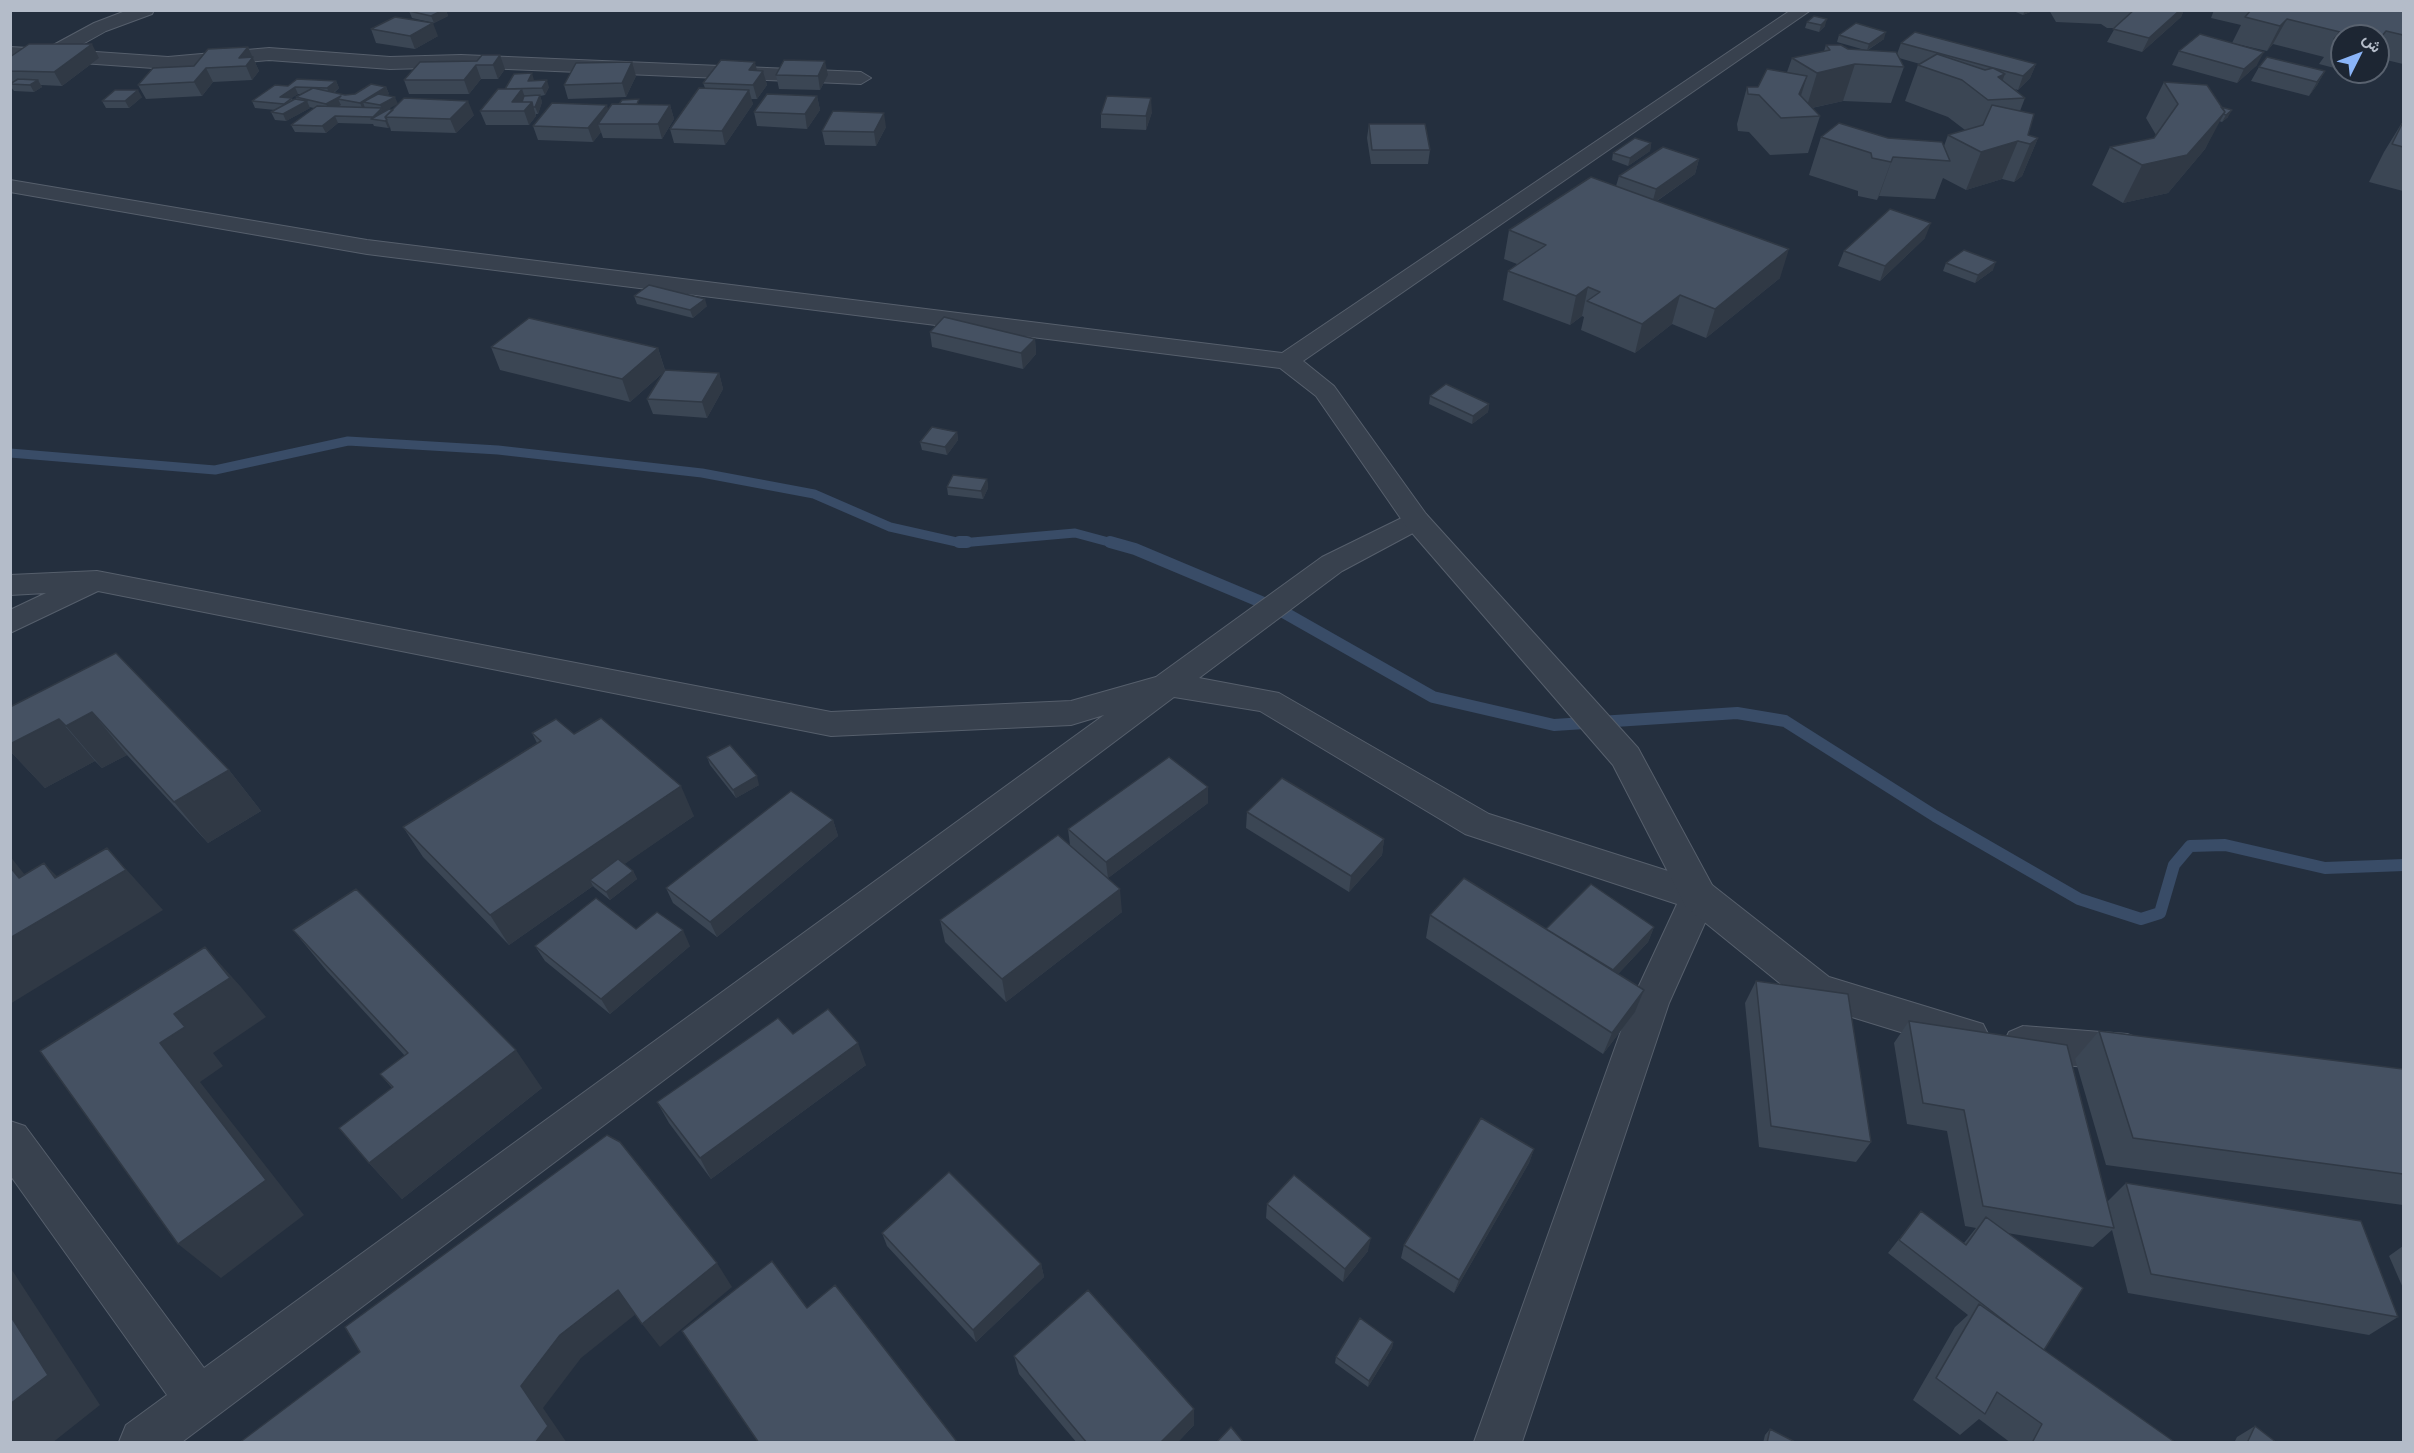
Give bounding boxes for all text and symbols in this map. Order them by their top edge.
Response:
north arrow [2330,24,2390,84]
text: ش [2360,30,2385,56]

